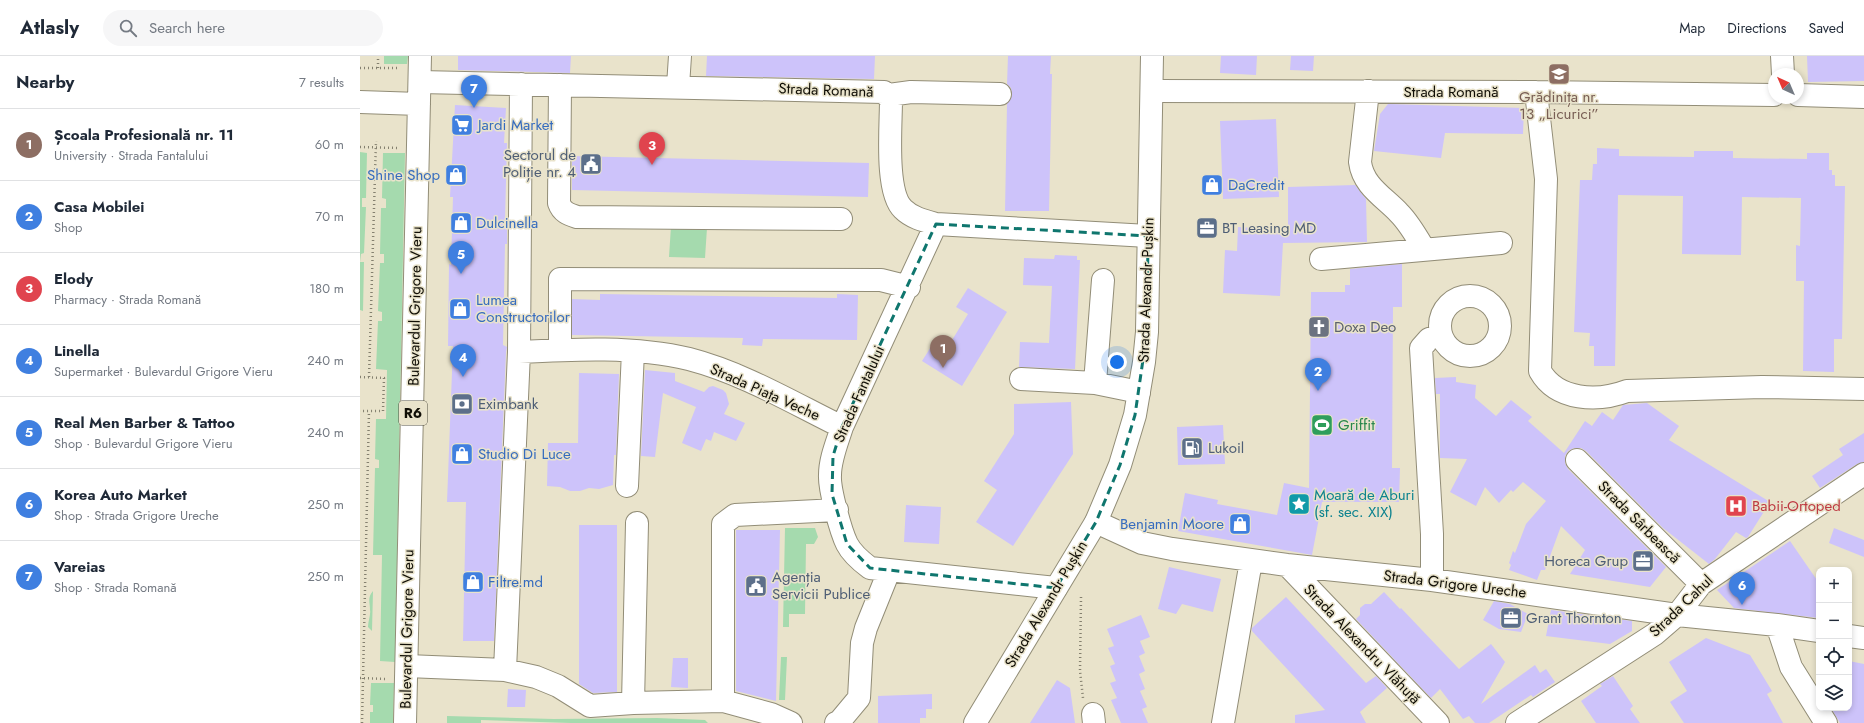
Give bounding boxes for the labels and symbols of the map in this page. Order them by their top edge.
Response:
school or university icon: Grădinița nr. 13 „Licurici” [1546,61,1572,87]
north arrow [1768,68,1804,104]
pin: 7 [461,75,487,108]
street label: Strada Romană [778,77,874,103]
street label: Strada Romană [1403,81,1499,103]
place label: Grădinița nr. 13 „Licurici” [1519,86,1599,125]
supermarket icon: Jardi Market [449,112,475,138]
place label: Jardi Market [476,114,554,136]
pin: 3 [639,132,665,165]
place label: Sectorul de Poliție nr. 4 [503,144,576,183]
public building icon: Sectorul de Poliție nr. 4 [578,151,604,177]
shop icon: Shine Shop [443,162,469,188]
place label: Shine Shop [367,164,440,186]
shop icon: DaCredit [1199,172,1225,198]
place label: DaCredit [1228,174,1285,196]
shop icon: Dulcinella [448,210,474,236]
place label: Dulcinella [476,212,538,234]
office icon: BT Leasing MD [1194,215,1220,241]
street label: Strada Alexandr Pușkin [1132,217,1160,363]
place label: BT Leasing MD [1222,217,1316,239]
street label: Bulevardul Grigore Vieru [403,226,427,386]
pin: 5 [448,241,474,274]
place label: Lumea Constructorilor [476,289,571,328]
shop icon: Lumea Constructorilor [447,296,473,322]
church icon: Doxa Deo [1306,314,1332,340]
place label: Doxa Deo [1334,316,1396,338]
pin: 1 [930,335,956,368]
street label: Strada Fantalului [828,342,890,446]
pin: 4 [450,344,476,377]
your location [1107,352,1127,372]
street label: Strada Piața Veche [706,358,824,426]
pin: 2 [1305,358,1331,391]
bank icon: Eximbank [449,391,475,417]
place label: Eximbank [478,393,539,415]
road number: R6 [399,401,427,425]
sports icon: Griffit [1309,412,1335,438]
place label: Griffit [1338,414,1375,436]
fuel station icon: Lukoil [1179,435,1205,461]
place label: Lukoil [1208,437,1244,459]
shop icon: Studio Di Luce [449,441,475,467]
place label: Studio Di Luce [478,443,571,465]
street label: Strada Sârbească [1593,476,1685,568]
place label: Moară de Aburi (sf. sec. XIX) [1314,484,1415,523]
place icon: Moară de Aburi (sf. sec. XIX) [1286,491,1312,517]
hospital icon: Babii-Ortoped [1723,493,1749,519]
place label: Babii-Ortoped [1752,495,1841,517]
shop icon: Benjamin Moore [1227,511,1253,537]
place label: Benjamin Moore [1120,513,1224,535]
street label: Strada Alexandr Pușkin [999,536,1093,672]
office icon: Horeca Grup [1630,548,1656,574]
street label: Bulevardul Grigore Vieru [395,549,419,709]
place label: Horeca Grup [1544,550,1628,572]
street label: Strada Grigore Ureche [1382,564,1528,604]
place label: Agenția Servicii Publice [772,566,870,605]
shop icon: Filtre.md [460,569,486,595]
street label: Strada Cahul [1644,570,1718,642]
place label: Filtre.md [488,571,543,593]
pin: 6 [1729,572,1755,605]
public building icon: Agenția Servicii Publice [743,573,769,599]
street label: Strada Alexandru Vlăhuță [1299,579,1425,709]
office icon: Grant Thornton [1498,605,1524,631]
place label: Grant Thornton [1526,607,1622,629]

